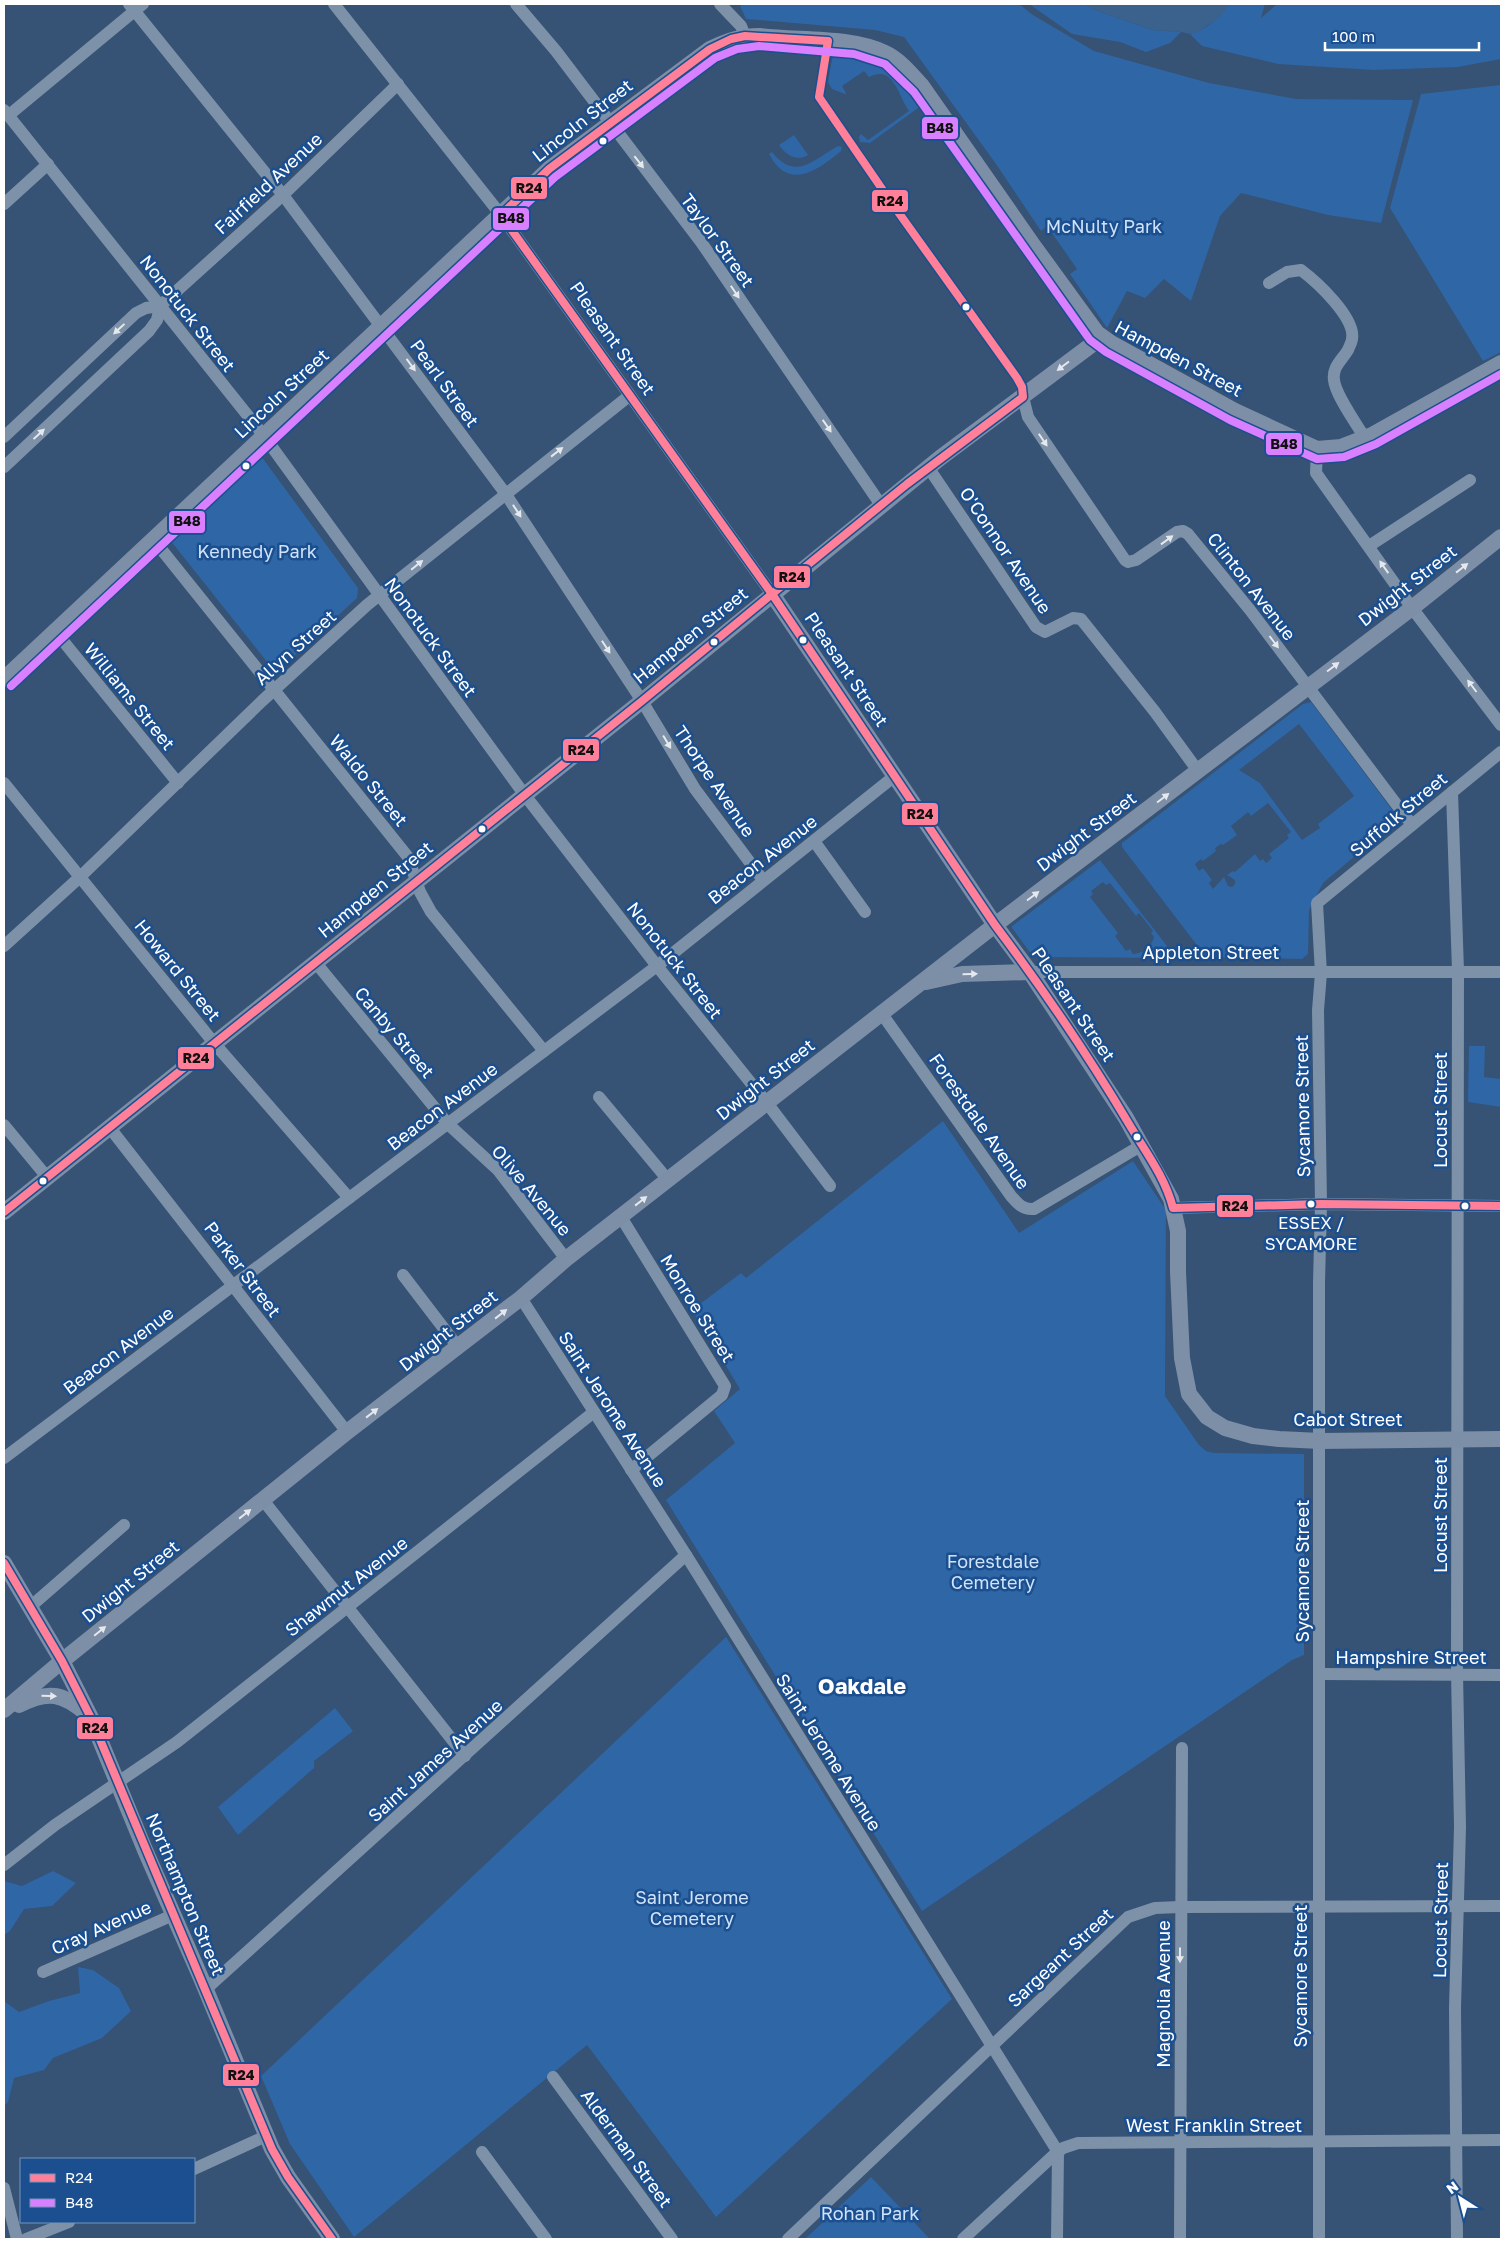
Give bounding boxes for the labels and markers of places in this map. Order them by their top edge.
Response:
unlabelled marker [598,136,608,146]
unlabelled marker [961,302,971,312]
unlabelled marker [241,461,251,471]
unlabelled marker [798,635,808,645]
unlabelled marker [709,637,719,647]
unlabelled marker [477,824,487,834]
unlabelled marker [1132,1132,1142,1142]
unlabelled marker [38,1176,48,1186]
marker: ESSEX / SYCAMORE [1306,1199,1316,1209]
unlabelled marker [1460,1201,1470,1211]
place label: ESSEX / SYCAMORE [1265,1212,1357,1254]

